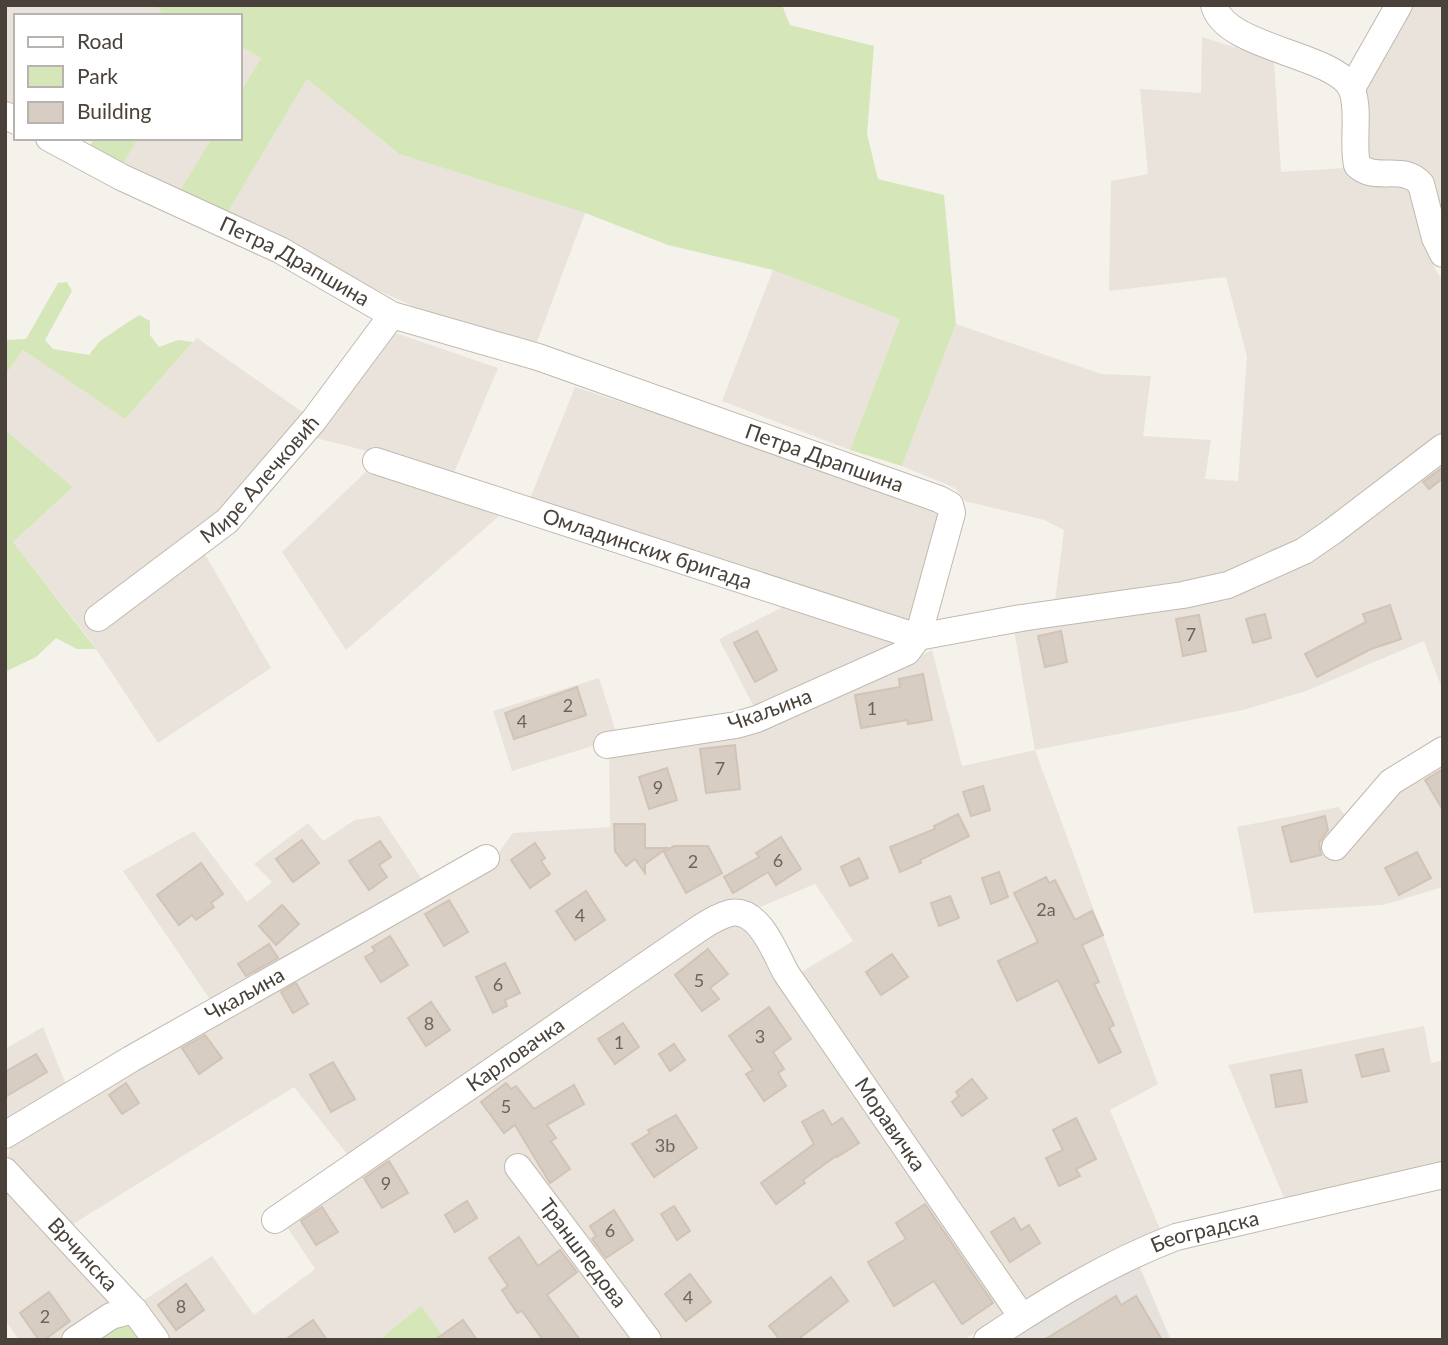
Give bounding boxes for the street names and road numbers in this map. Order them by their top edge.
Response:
street label: Петра Драпшина [216,210,375,310]
street label: Мире Алечковић [195,410,323,548]
street label: Петра Драпшина [742,417,907,497]
street label: Омладинских бригада [540,502,755,593]
street label: Чкаљина [724,682,815,735]
street label: Чкаљина [200,961,288,1026]
street label: Карловачка [461,1011,568,1096]
street label: Моравичка [850,1072,932,1175]
street label: Траншпедова [535,1193,633,1312]
street label: Београдска [1146,1204,1261,1257]
street label: Врчинска [43,1212,124,1295]

